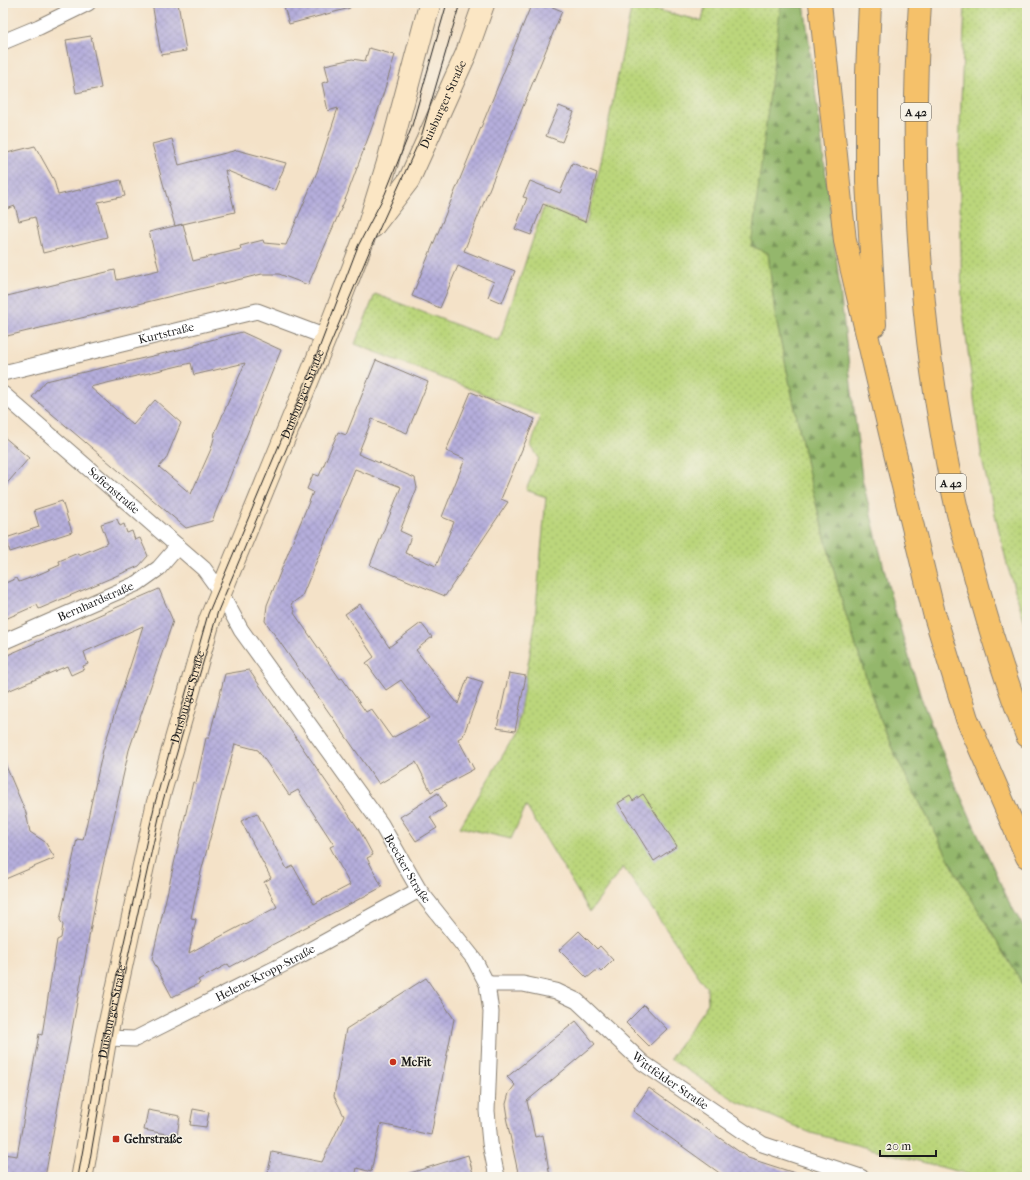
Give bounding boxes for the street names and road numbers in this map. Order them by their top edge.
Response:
street label: Duisburger Straße [417,58,469,151]
road number: A 42 [901,103,931,121]
street label: Kurtstraße [137,320,195,347]
street label: Duisburger Straße [278,347,327,441]
street label: Sofienstraße [85,464,143,517]
road number: A 42 [936,474,966,492]
street label: Bernhardstraße [55,579,136,624]
street label: Duisburger Straße [168,649,208,745]
street label: Beecker Straße [381,831,434,906]
street label: Helene-Kropp-Straße [213,942,318,1004]
street label: Duisburger Straße [96,963,129,1060]
street label: Wittfelder Straße [628,1048,711,1113]

